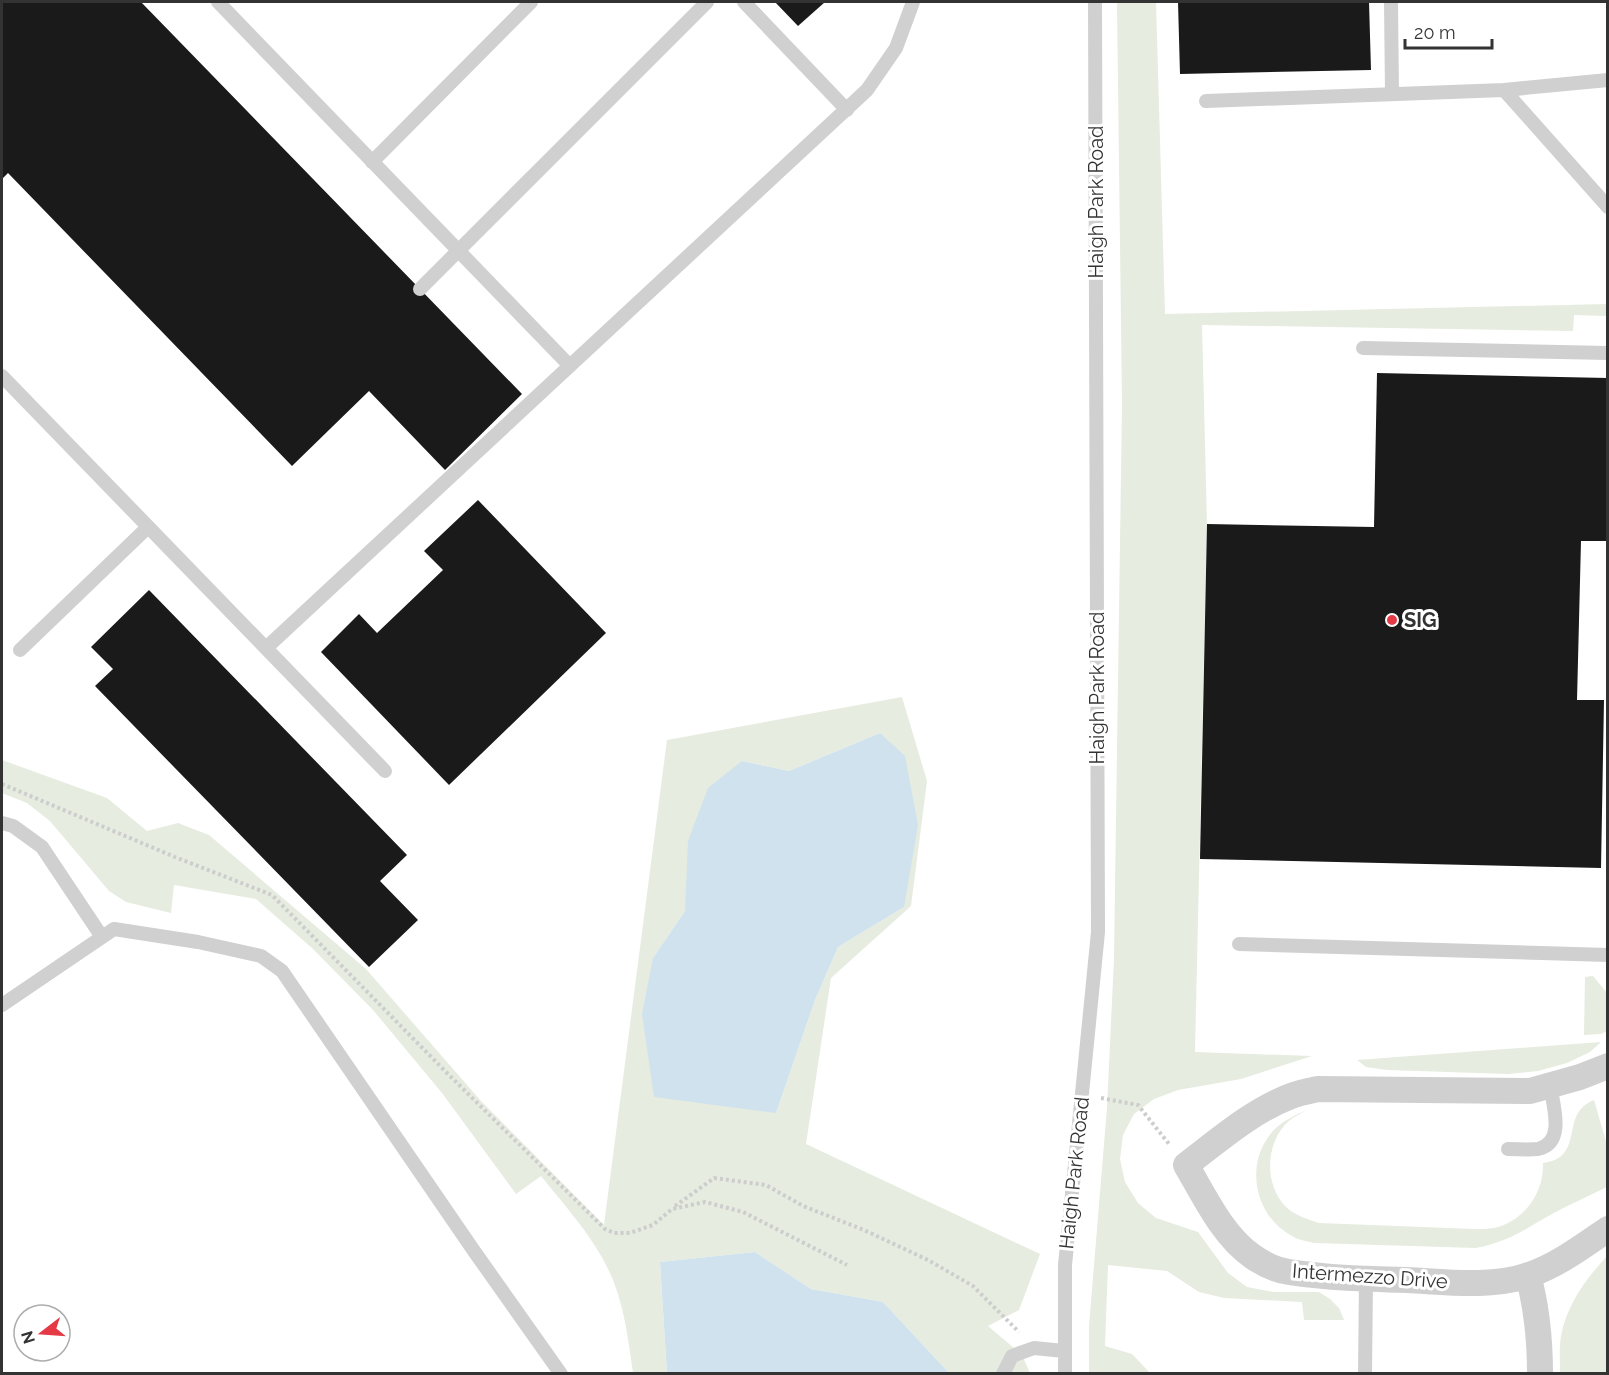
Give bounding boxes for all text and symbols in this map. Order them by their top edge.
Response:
scale bar [1405,12,1492,50]
text: 20 m [1414,22,1456,43]
street label: Haigh Park Road [1084,126,1108,278]
place label: SIG [1404,608,1436,632]
street label: Haigh Park Road [1085,612,1109,764]
marker: SIG [1385,613,1399,627]
street label: Haigh Park Road [1054,1096,1094,1250]
street label: Intermezzo Drive [1291,1259,1449,1293]
north arrow [12,1303,72,1363]
text: N [17,1329,39,1346]

